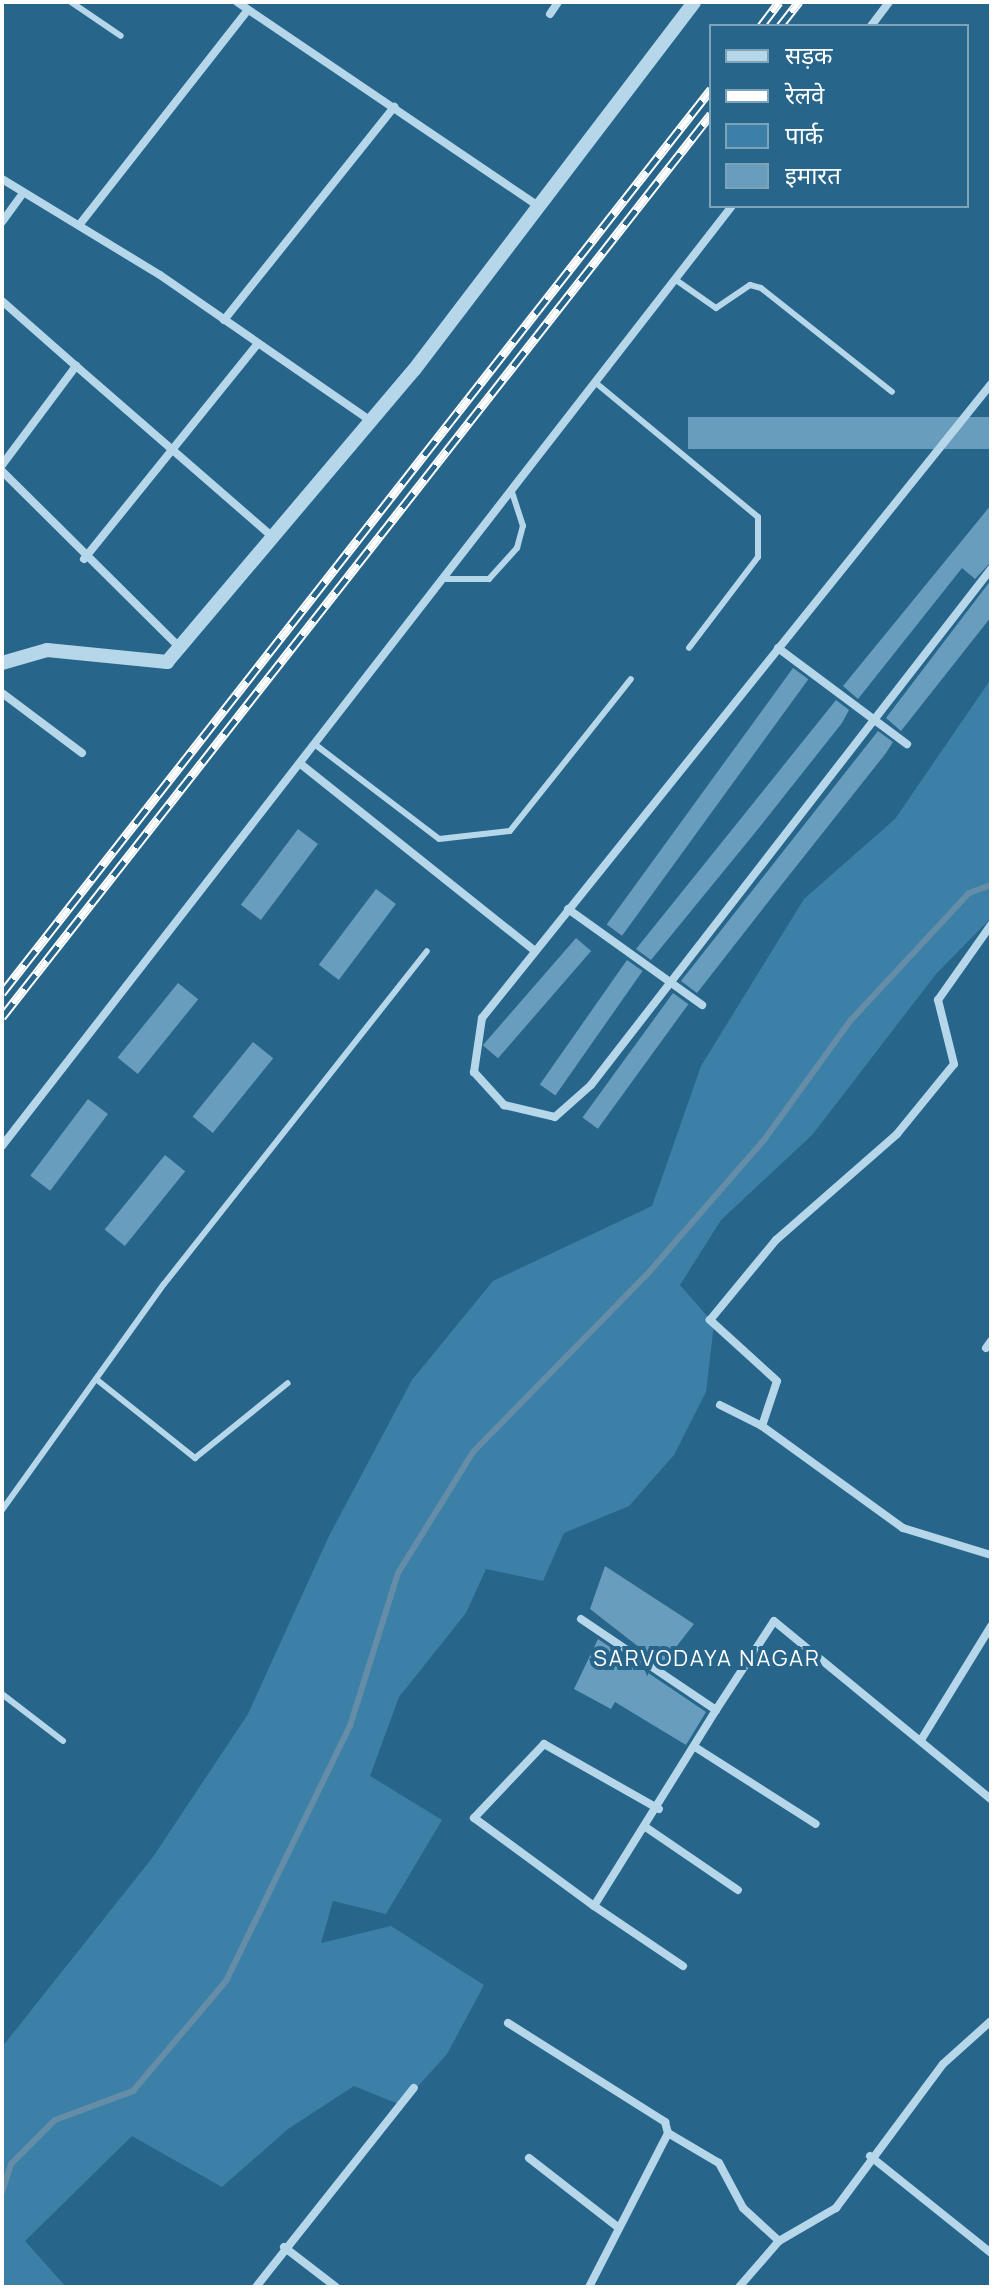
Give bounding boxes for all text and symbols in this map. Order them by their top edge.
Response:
legend [709,24,969,208]
text: सड़क [785,38,833,71]
text: रेलवे [785,78,824,111]
text: पार्क [785,118,823,151]
text: इमारत [785,158,841,191]
district label: SARVODAYA NAGAR [593,1646,821,1672]

